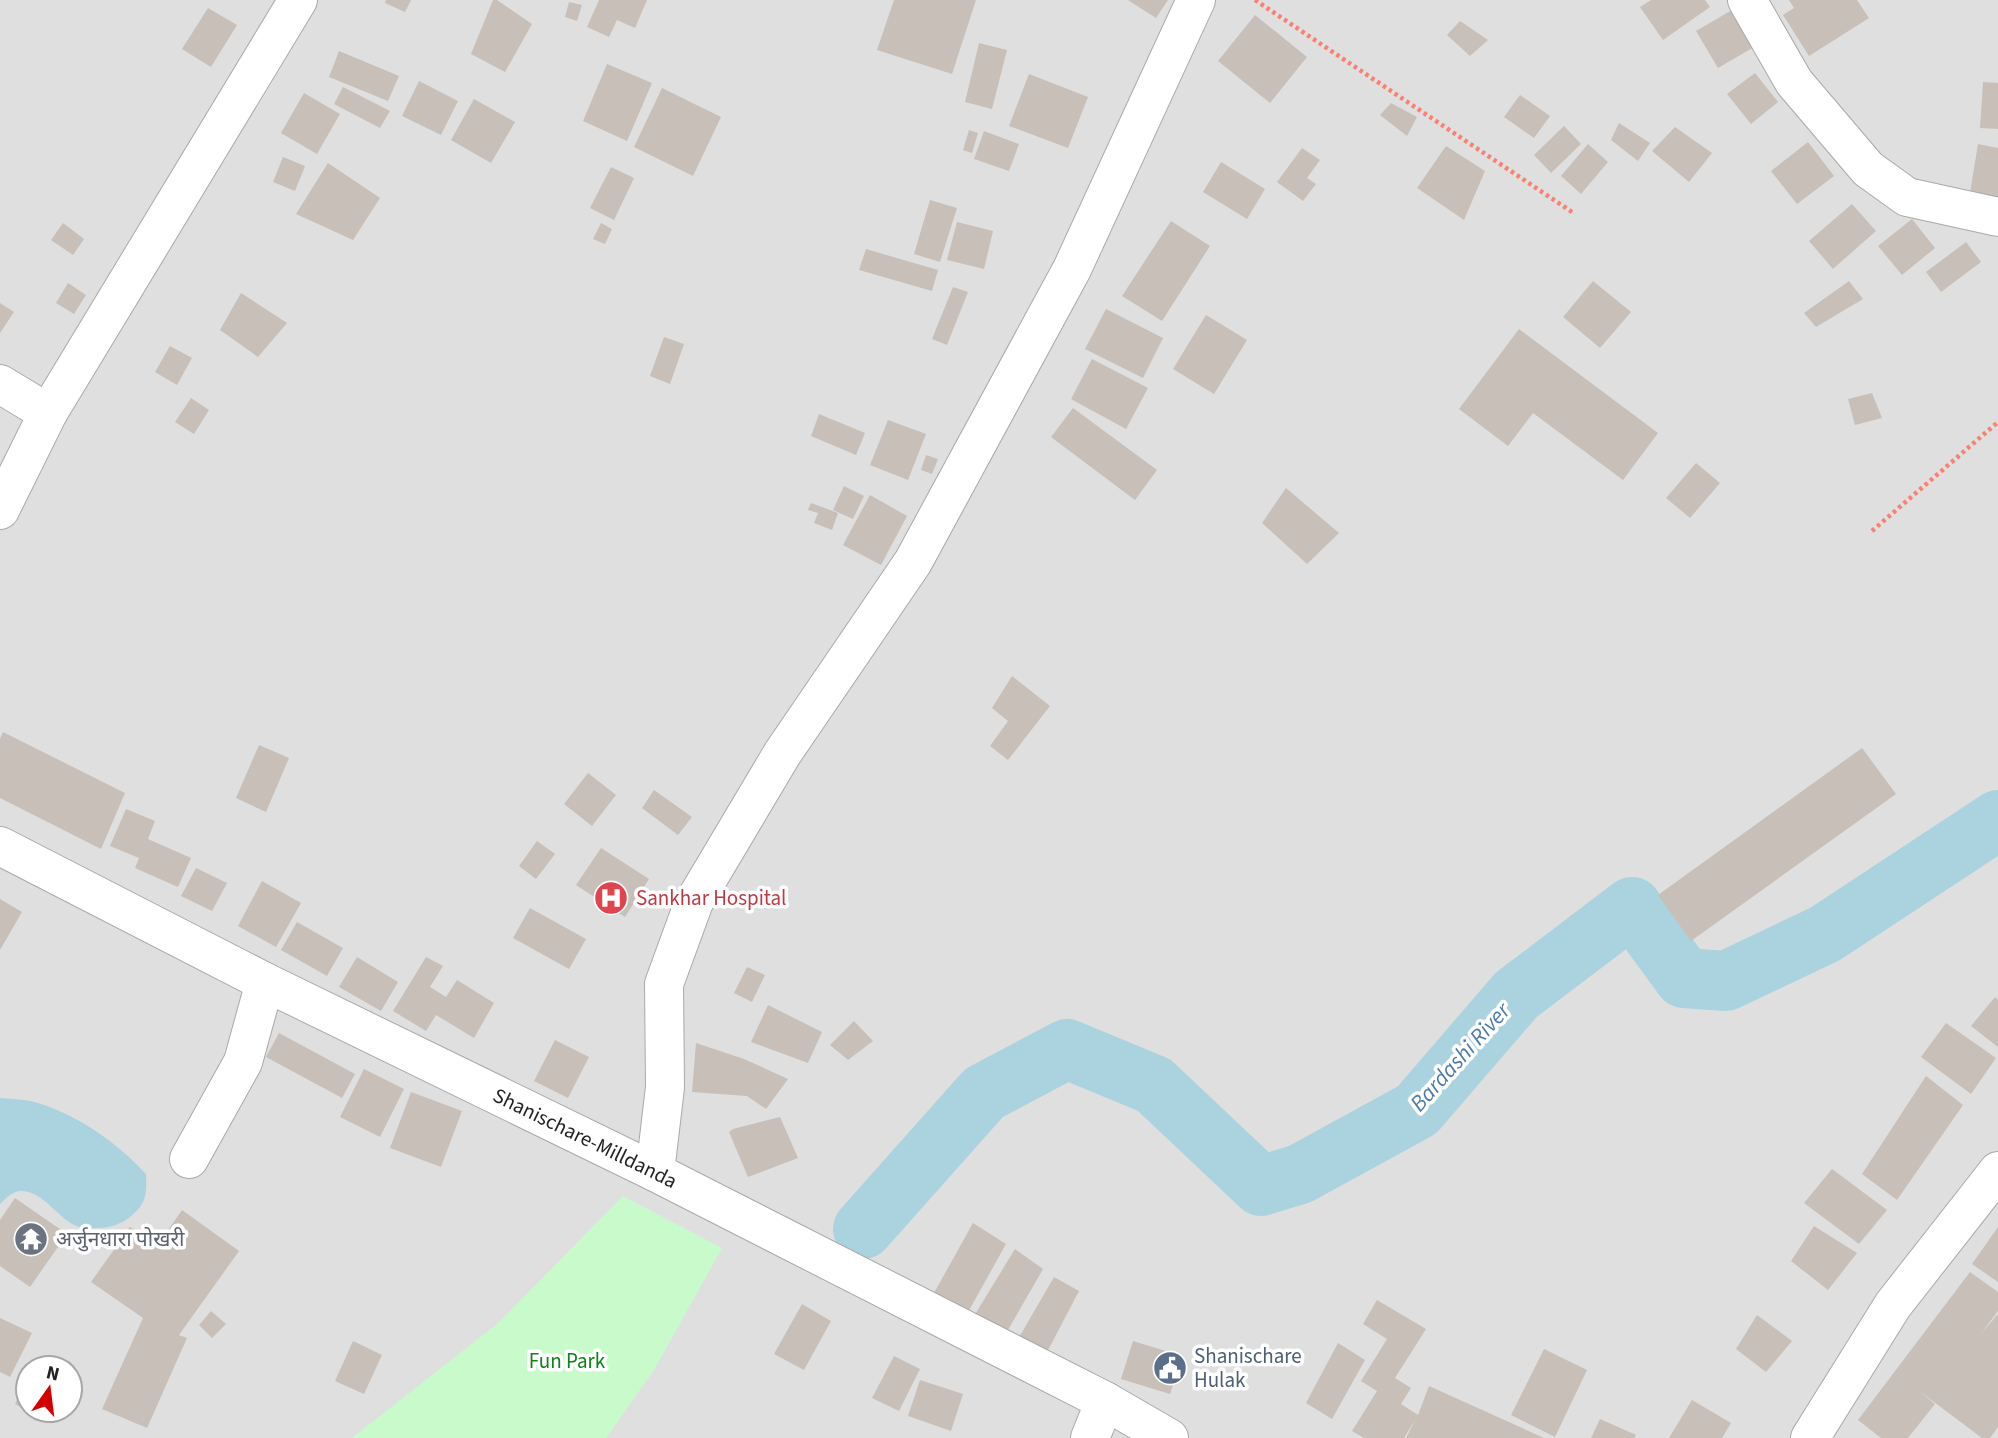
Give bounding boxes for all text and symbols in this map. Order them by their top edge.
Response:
hospital icon: Sankhar Hospital [592,879,630,917]
place label: Sankhar Hospital [636,883,786,913]
water label: Bardashi River [1402,994,1519,1119]
street label: Shanischare-Milldanda [488,1080,682,1196]
temple icon: अर्जुनधारा पोखरी [12,1220,50,1258]
place label: अर्जुनधारा पोखरी [56,1224,185,1254]
place label: Shanischare Hulak [1194,1341,1302,1395]
park label: Fun Park [529,1346,606,1376]
public building icon: Shanischare Hulak [1151,1349,1189,1387]
north arrow [14,1354,84,1424]
text: N [43,1359,62,1389]

